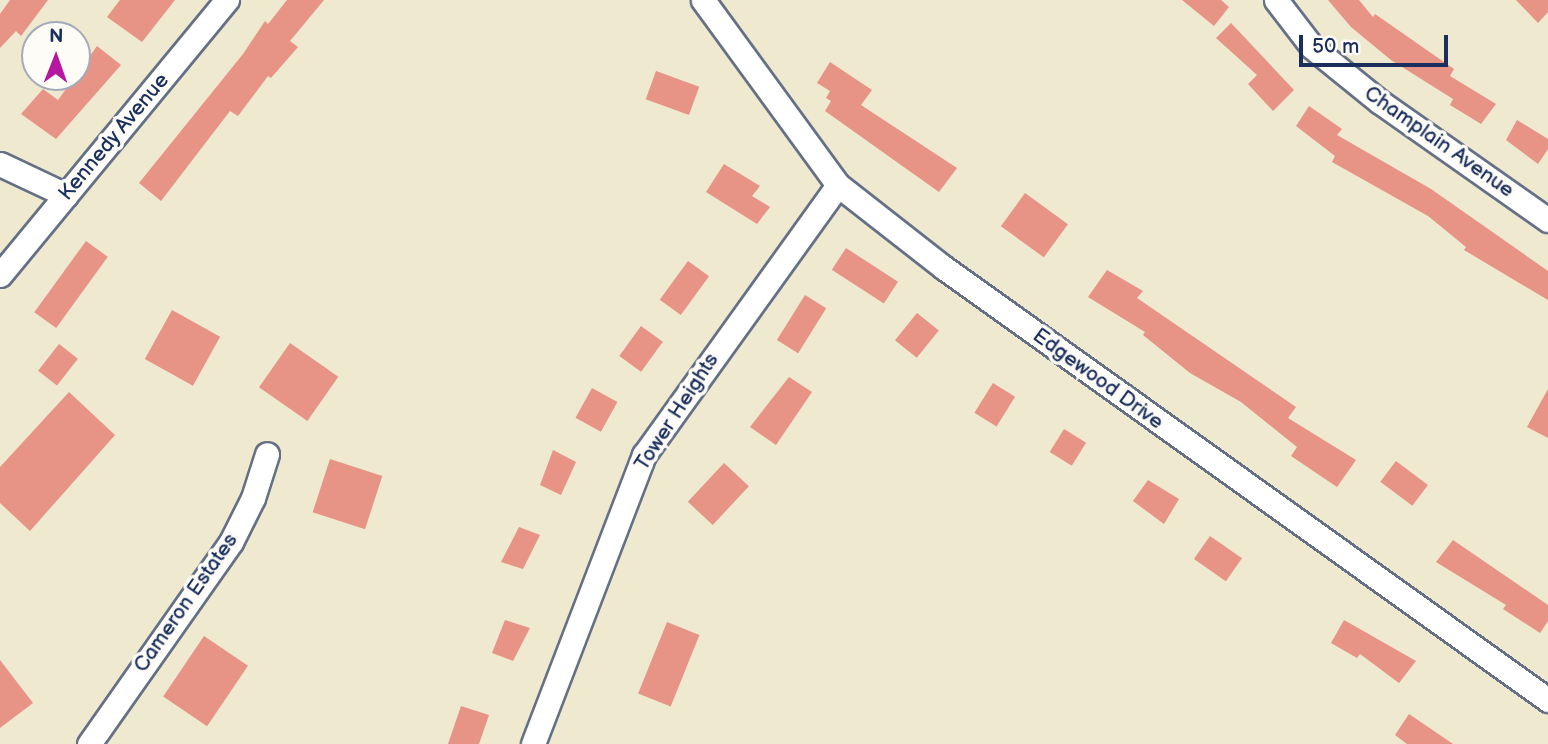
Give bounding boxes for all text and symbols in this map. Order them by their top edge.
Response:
north arrow [21,21,91,91]
scale bar [1303,21,1452,65]
text: N [49,25,64,48]
text: 50 m [1312,34,1359,59]
street label: Kennedy Avenue [53,68,175,206]
street label: Champlain Avenue [1359,81,1519,203]
street label: Edgewood Drive [1028,323,1168,435]
street label: Tower Heights [630,349,724,475]
street label: Cameron Estates [129,529,243,677]

